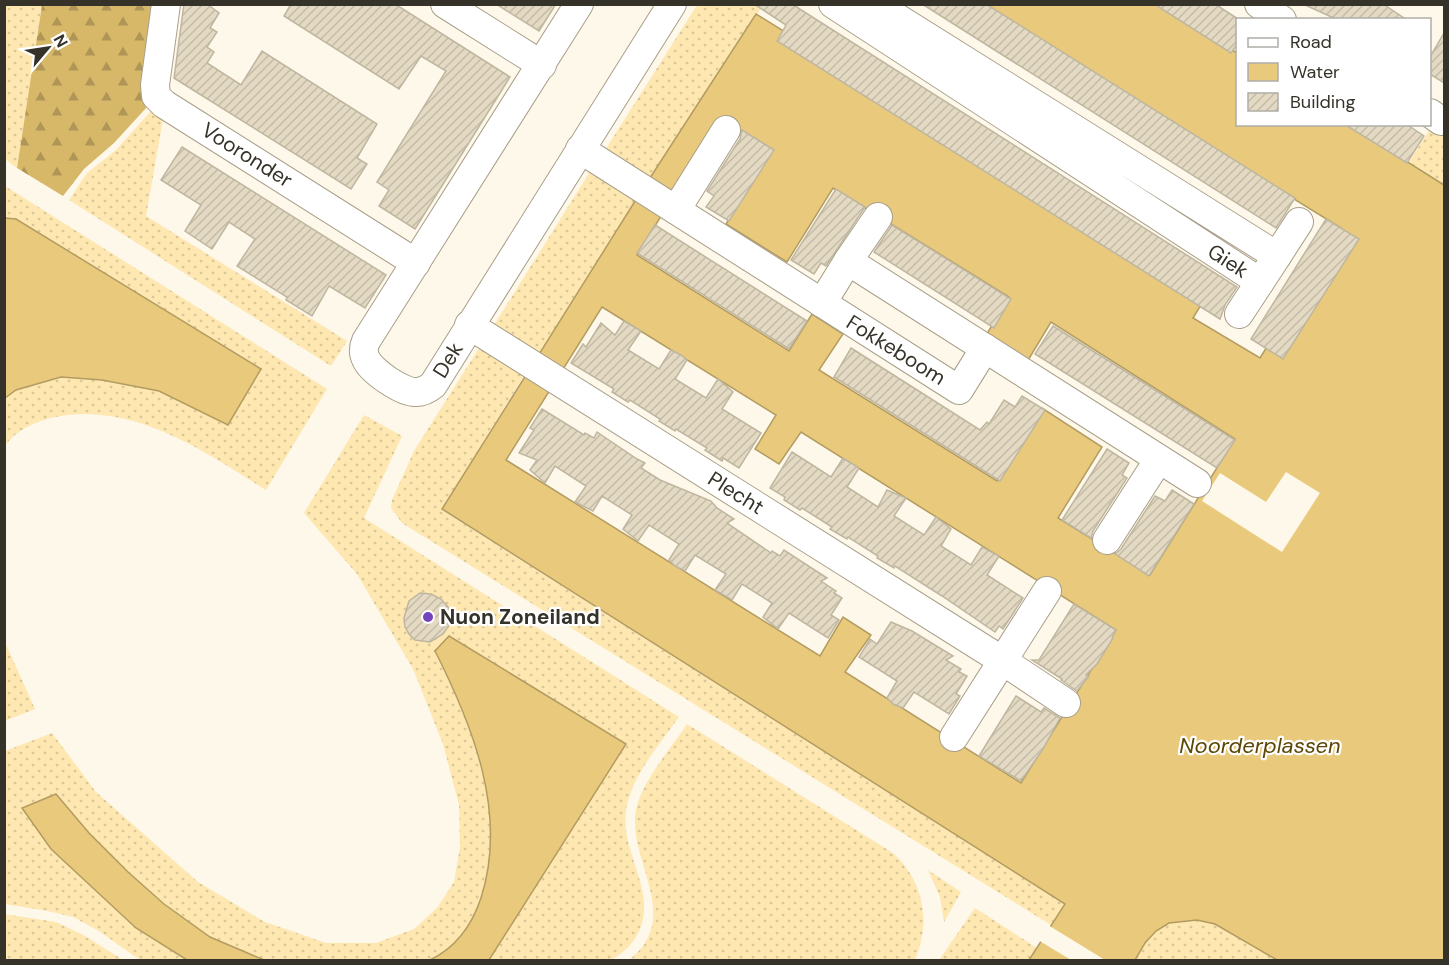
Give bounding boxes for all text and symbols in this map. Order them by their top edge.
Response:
north arrow [18,18,78,78]
legend [1236,18,1431,126]
text: Road [1290,30,1332,54]
text: N [49,31,73,51]
text: Water [1290,60,1340,84]
text: Building [1290,90,1355,114]
street label: Vooronder [196,116,298,194]
street label: Giek [1202,237,1254,285]
street label: Fokkeboom [841,308,951,392]
street label: Dek [426,337,470,383]
street label: Plecht [703,465,769,521]
place label: Nuon Zoneiland [440,603,600,631]
marker: Nuon Zoneiland [421,610,435,624]
water label: Noorderplassen [1179,731,1341,760]

